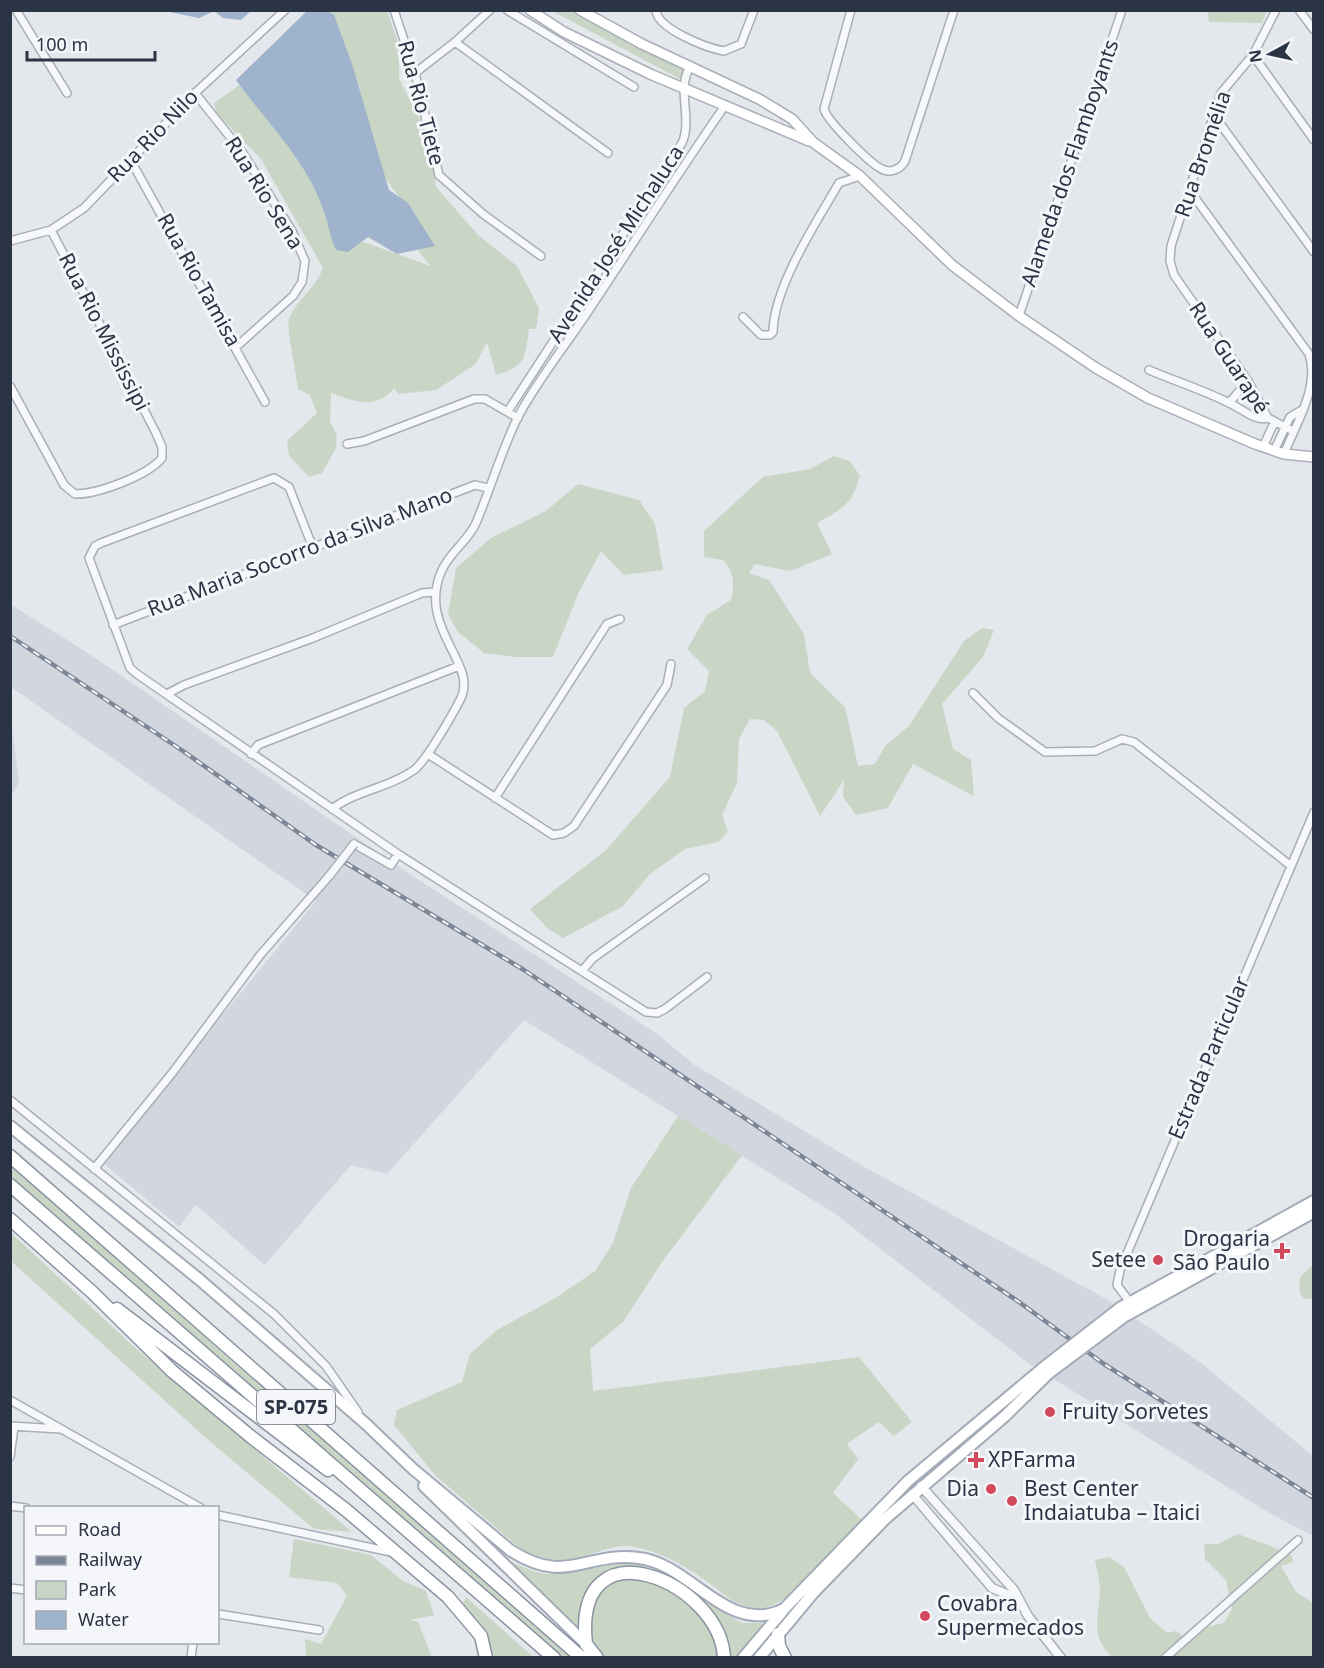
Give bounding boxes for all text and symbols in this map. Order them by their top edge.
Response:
scale bar [27,24,154,62]
north arrow [1240,24,1300,84]
text: 100 m [36,32,88,56]
street label: Alameda dos Flamboyants [1014,35,1125,290]
street label: Rua Rio Tiete [392,37,452,168]
text: N [1243,48,1267,64]
street label: Rua Rio Nilo [101,83,204,188]
street label: Rua Bromélia [1167,87,1237,221]
street label: Rua Rio Sena [219,131,311,254]
street label: Avenida José Michaluca [541,139,689,347]
street label: Rua Rio Tamisa [152,208,248,351]
street label: Rua Rio Mississipi [53,248,157,415]
street label: Rua Guarapé [1183,296,1276,419]
street label: Rua Maria Socorro da Silva Mano [143,480,456,622]
street label: Estrada Particular [1161,971,1255,1143]
place label: Drogaria São Paulo [1173,1224,1270,1276]
marker: Drogaria São Paulo [1275,1244,1289,1258]
place label: Setee [1091,1245,1146,1273]
marker: Setee [1151,1253,1165,1267]
road number: SP-075 [257,1390,335,1424]
place label: Fruity Sorvetes [1062,1397,1209,1425]
marker: Fruity Sorvetes [1043,1405,1057,1419]
place label: XPFarma [988,1445,1076,1473]
marker: XPFarma [969,1453,983,1467]
place label: Dia [946,1474,979,1502]
place label: Best Center Indaiatuba – Itaici [1024,1474,1200,1526]
marker: Dia [984,1482,998,1496]
marker: Best Center Indaiatuba – Itaici [1005,1494,1019,1508]
legend [24,1506,219,1644]
text: Road [78,1517,121,1541]
text: Railway [78,1547,143,1571]
text: Park [78,1577,116,1601]
place label: Covabra Supermecados [937,1589,1084,1641]
text: Water [78,1607,129,1631]
marker: Covabra Supermecados [918,1609,932,1623]

